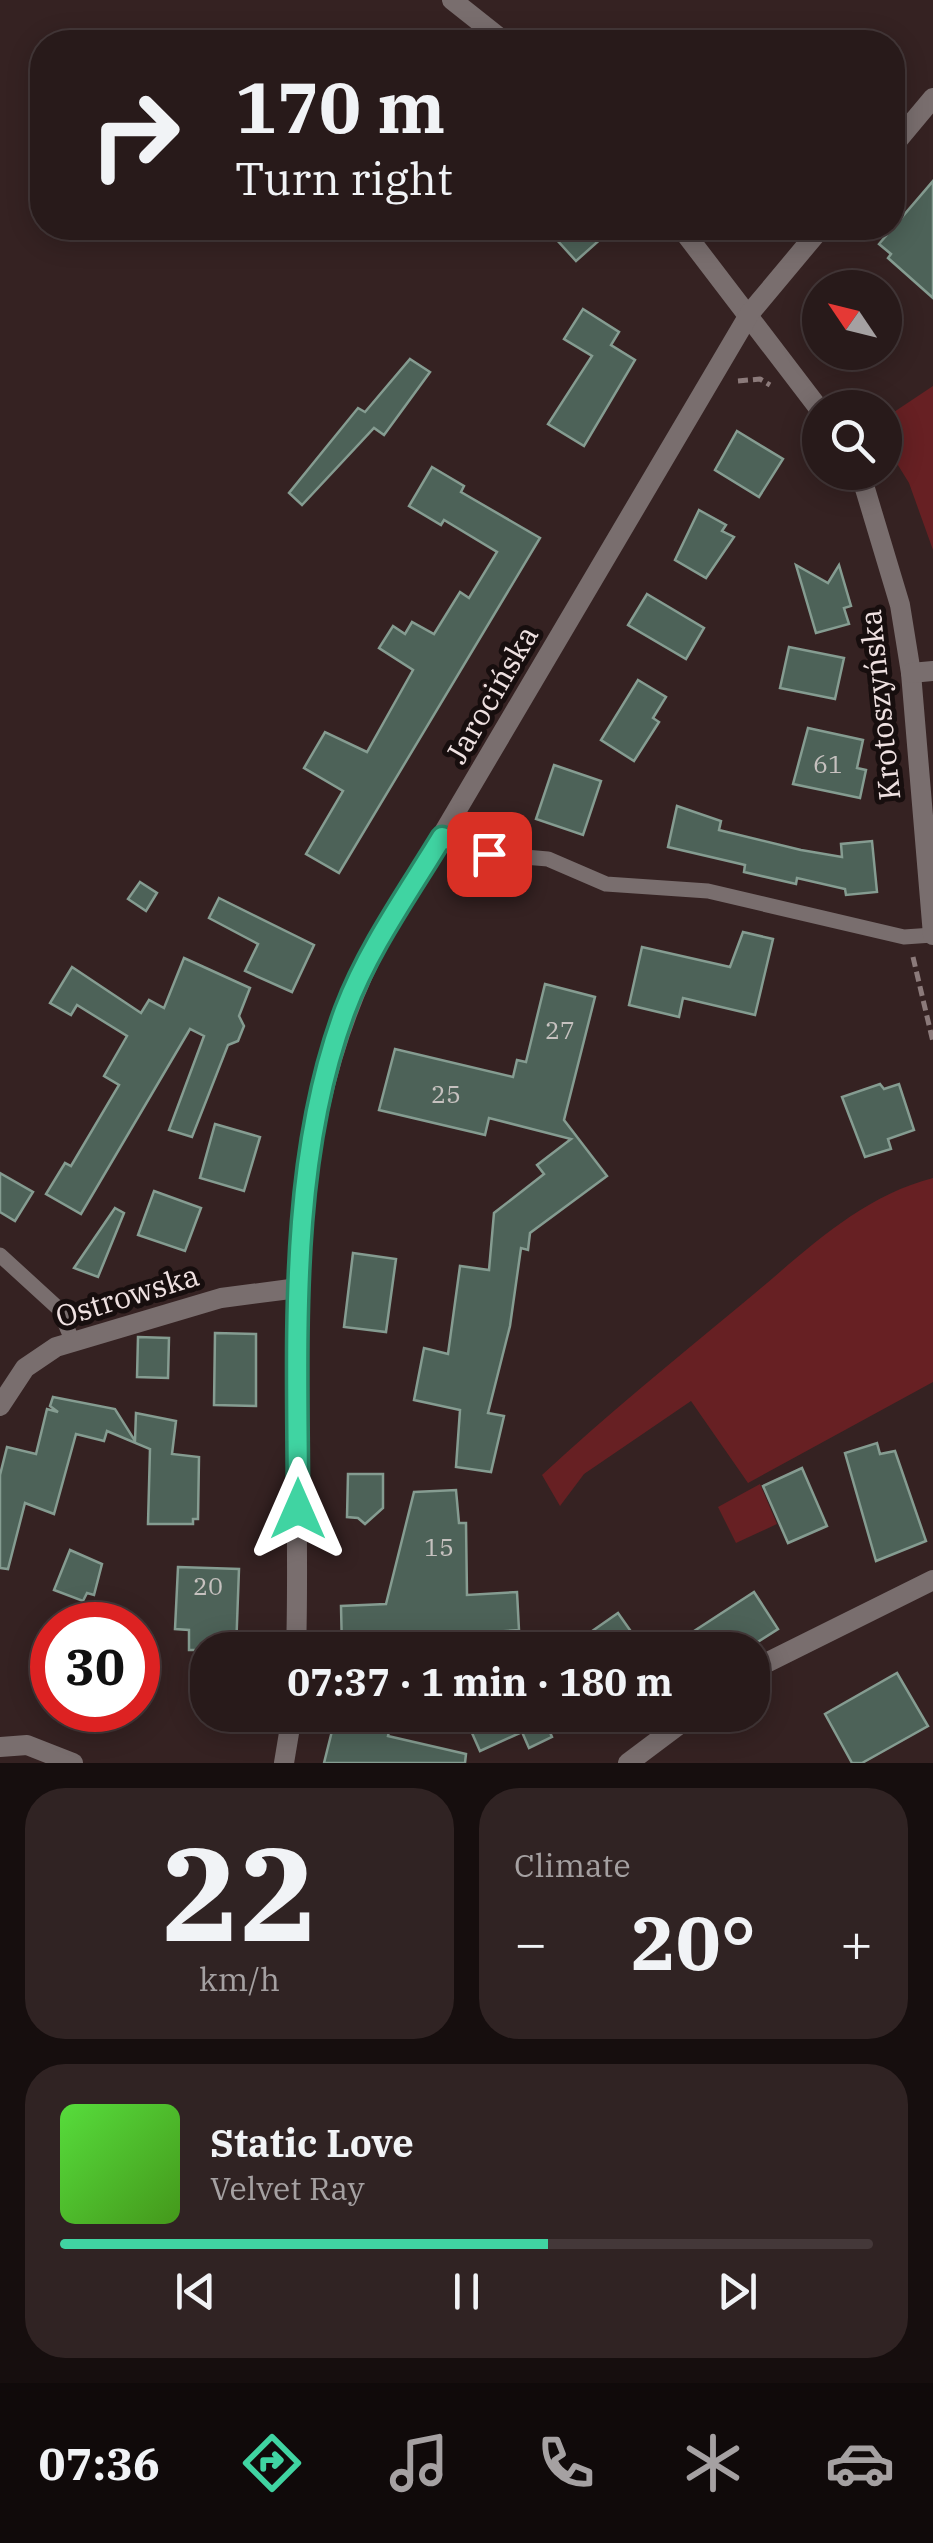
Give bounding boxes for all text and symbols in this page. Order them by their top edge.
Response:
text: 170 m [235,61,445,152]
icon: right [70,70,200,200]
text: Turn right [235,149,453,207]
north arrow [802,270,902,370]
map controls [802,270,902,490]
button: search [802,390,902,490]
street label: Krotoszyńska [850,608,908,802]
street label: Jarocińska [436,618,546,770]
house number: 61 [813,747,843,780]
pin [447,812,532,897]
icon: arrive [462,827,517,882]
house number: 27 [545,1013,575,1046]
house number: 25 [431,1077,461,1110]
street label: Ostrowska [50,1255,204,1335]
position arrow [246,1457,350,1561]
house number: 15 [424,1530,454,1563]
house number: 20 [193,1569,223,1602]
speed limit sign: 30 [30,1602,160,1732]
text: 07:37 · 1 min · 180 m [287,1657,673,1706]
text: 22 [161,1808,318,1977]
text: Climate [514,1844,631,1886]
text: 20° [631,1893,756,1991]
text: − [514,1907,547,1978]
text: + [840,1907,873,1978]
text: km/h [199,1958,280,2000]
text: Static Love [210,2118,414,2167]
text: Velvet Ray [210,2167,365,2209]
icon: previous [168,2264,223,2319]
icon: pause [439,2264,494,2319]
icon: next [710,2264,765,2319]
icon: directions [237,2428,307,2498]
icon: music [384,2428,454,2498]
icon: phone [531,2428,601,2498]
icon: climate [678,2428,748,2498]
icon: car [825,2428,895,2498]
text: 07:36 [38,2434,160,2492]

